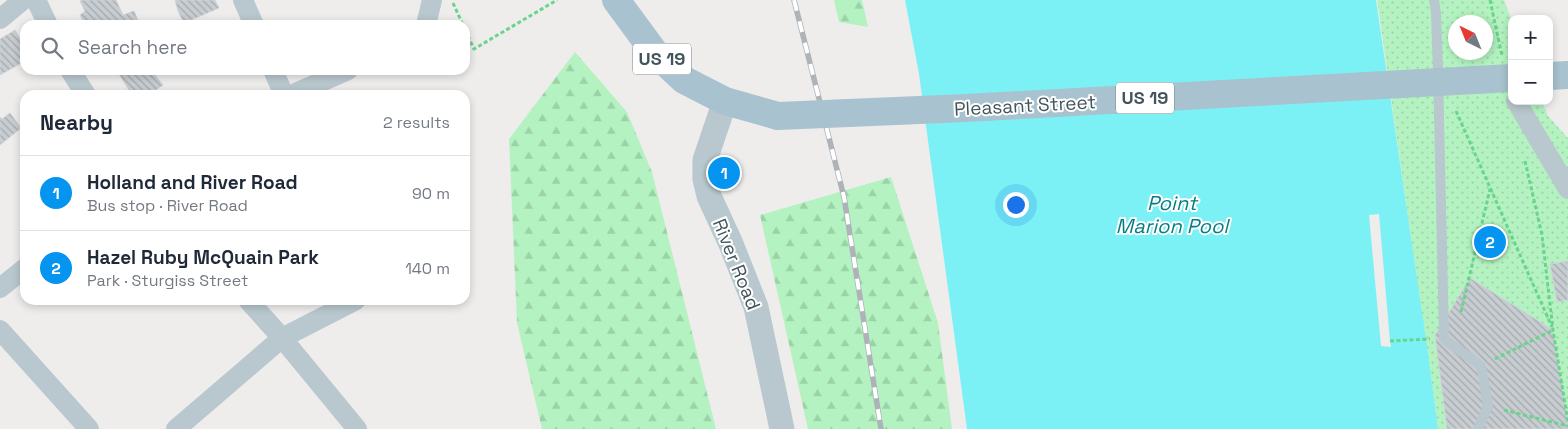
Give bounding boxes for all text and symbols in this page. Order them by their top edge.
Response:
north arrow [1448,15,1493,60]
map controls [1508,15,1553,105]
button: + [1508,15,1553,60]
search box [20,20,470,75]
icon: search [38,34,66,62]
text: Search here [78,35,188,60]
road number: US 19 [633,44,691,74]
button: − [1508,60,1553,105]
road number: US 19 [1116,82,1174,114]
street label: Pleasant Street [953,89,1097,122]
text: Nearby [40,109,113,136]
text: 2 results [383,112,450,133]
pin: 1 [708,154,740,192]
text: Holland and River Road [87,170,298,195]
text: 1 [52,183,60,204]
text: 90 m [412,183,450,204]
water label: Point Marion Pool [1116,190,1230,239]
your location [1003,192,1029,218]
text: Bus stop · River Road [87,195,248,216]
street label: River Road [707,215,766,314]
pin: 2 [1474,223,1506,261]
text: Hazel Ruby McQuain Park [87,245,319,270]
text: 2 [51,258,61,279]
text: 140 m [405,258,450,279]
text: Park · Sturgiss Street [87,270,248,291]

